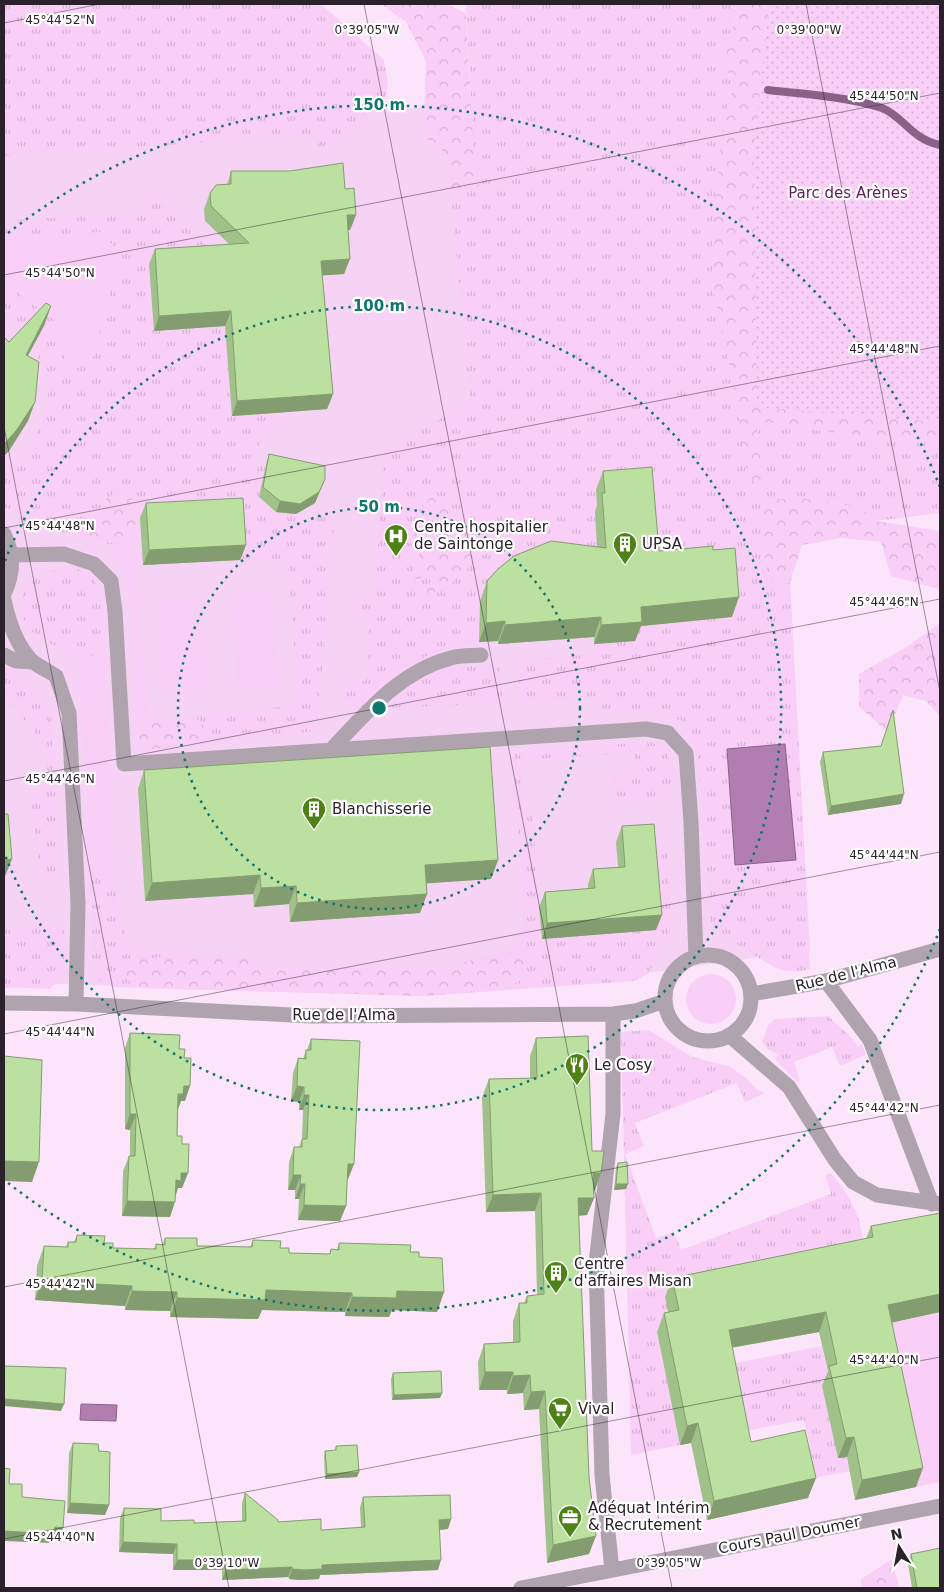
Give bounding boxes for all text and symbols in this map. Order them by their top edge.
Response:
text: 45°44'52"N [25,13,95,27]
text: 0°39'05"W [335,23,400,37]
text: 0°39'00"W [777,23,842,37]
text: 45°44'50"N [849,89,919,103]
text: 150 m [353,96,405,114]
park label: Parc des Arènes [788,184,908,202]
text: 45°44'50"N [25,266,95,280]
text: 100 m [353,297,405,315]
text: 45°44'48"N [849,342,919,356]
text: 50 m [358,498,400,516]
place label: Centre hospitalier de Saintonge [414,518,549,553]
text: 45°44'48"N [25,519,95,533]
hospital icon: Centre hospitalier de Saintonge [383,523,409,557]
building icon: UPSA [612,531,638,565]
place label: UPSA [642,535,683,553]
text: 45°44'46"N [849,595,919,609]
centre of rings [370,699,388,717]
text: 45°44'46"N [25,772,95,786]
building icon: Blanchisserie [301,796,327,830]
place label: Blanchisserie [332,800,432,818]
text: 45°44'44"N [849,848,919,862]
street label: Rue de l'Alma [794,953,898,995]
street label: Rue de l'Alma [292,1006,396,1024]
text: 45°44'44"N [25,1025,95,1039]
restaurant icon: Le Cosy [564,1052,590,1086]
place label: Le Cosy [594,1056,653,1074]
text: 45°44'42"N [849,1101,919,1115]
place label: Centre d'affaires Misan [574,1255,692,1290]
building icon: Centre d'affaires Misan [543,1260,569,1294]
text: 45°44'42"N [25,1277,95,1291]
text: 45°44'40"N [849,1353,919,1367]
supermarket icon: Vival [547,1396,573,1430]
place label: Vival [578,1400,614,1418]
place label: Adéquat Intérim & Recrutement [588,1499,710,1534]
office icon: Adéquat Intérim & Recrutement [557,1504,583,1538]
street label: Cours Paul Doumer [717,1512,862,1558]
north arrow [874,1522,924,1572]
text: N [889,1525,904,1543]
text: 45°44'40"N [25,1530,95,1544]
text: 0°39'10"W [195,1556,260,1570]
text: 0°39'05"W [637,1556,702,1570]

